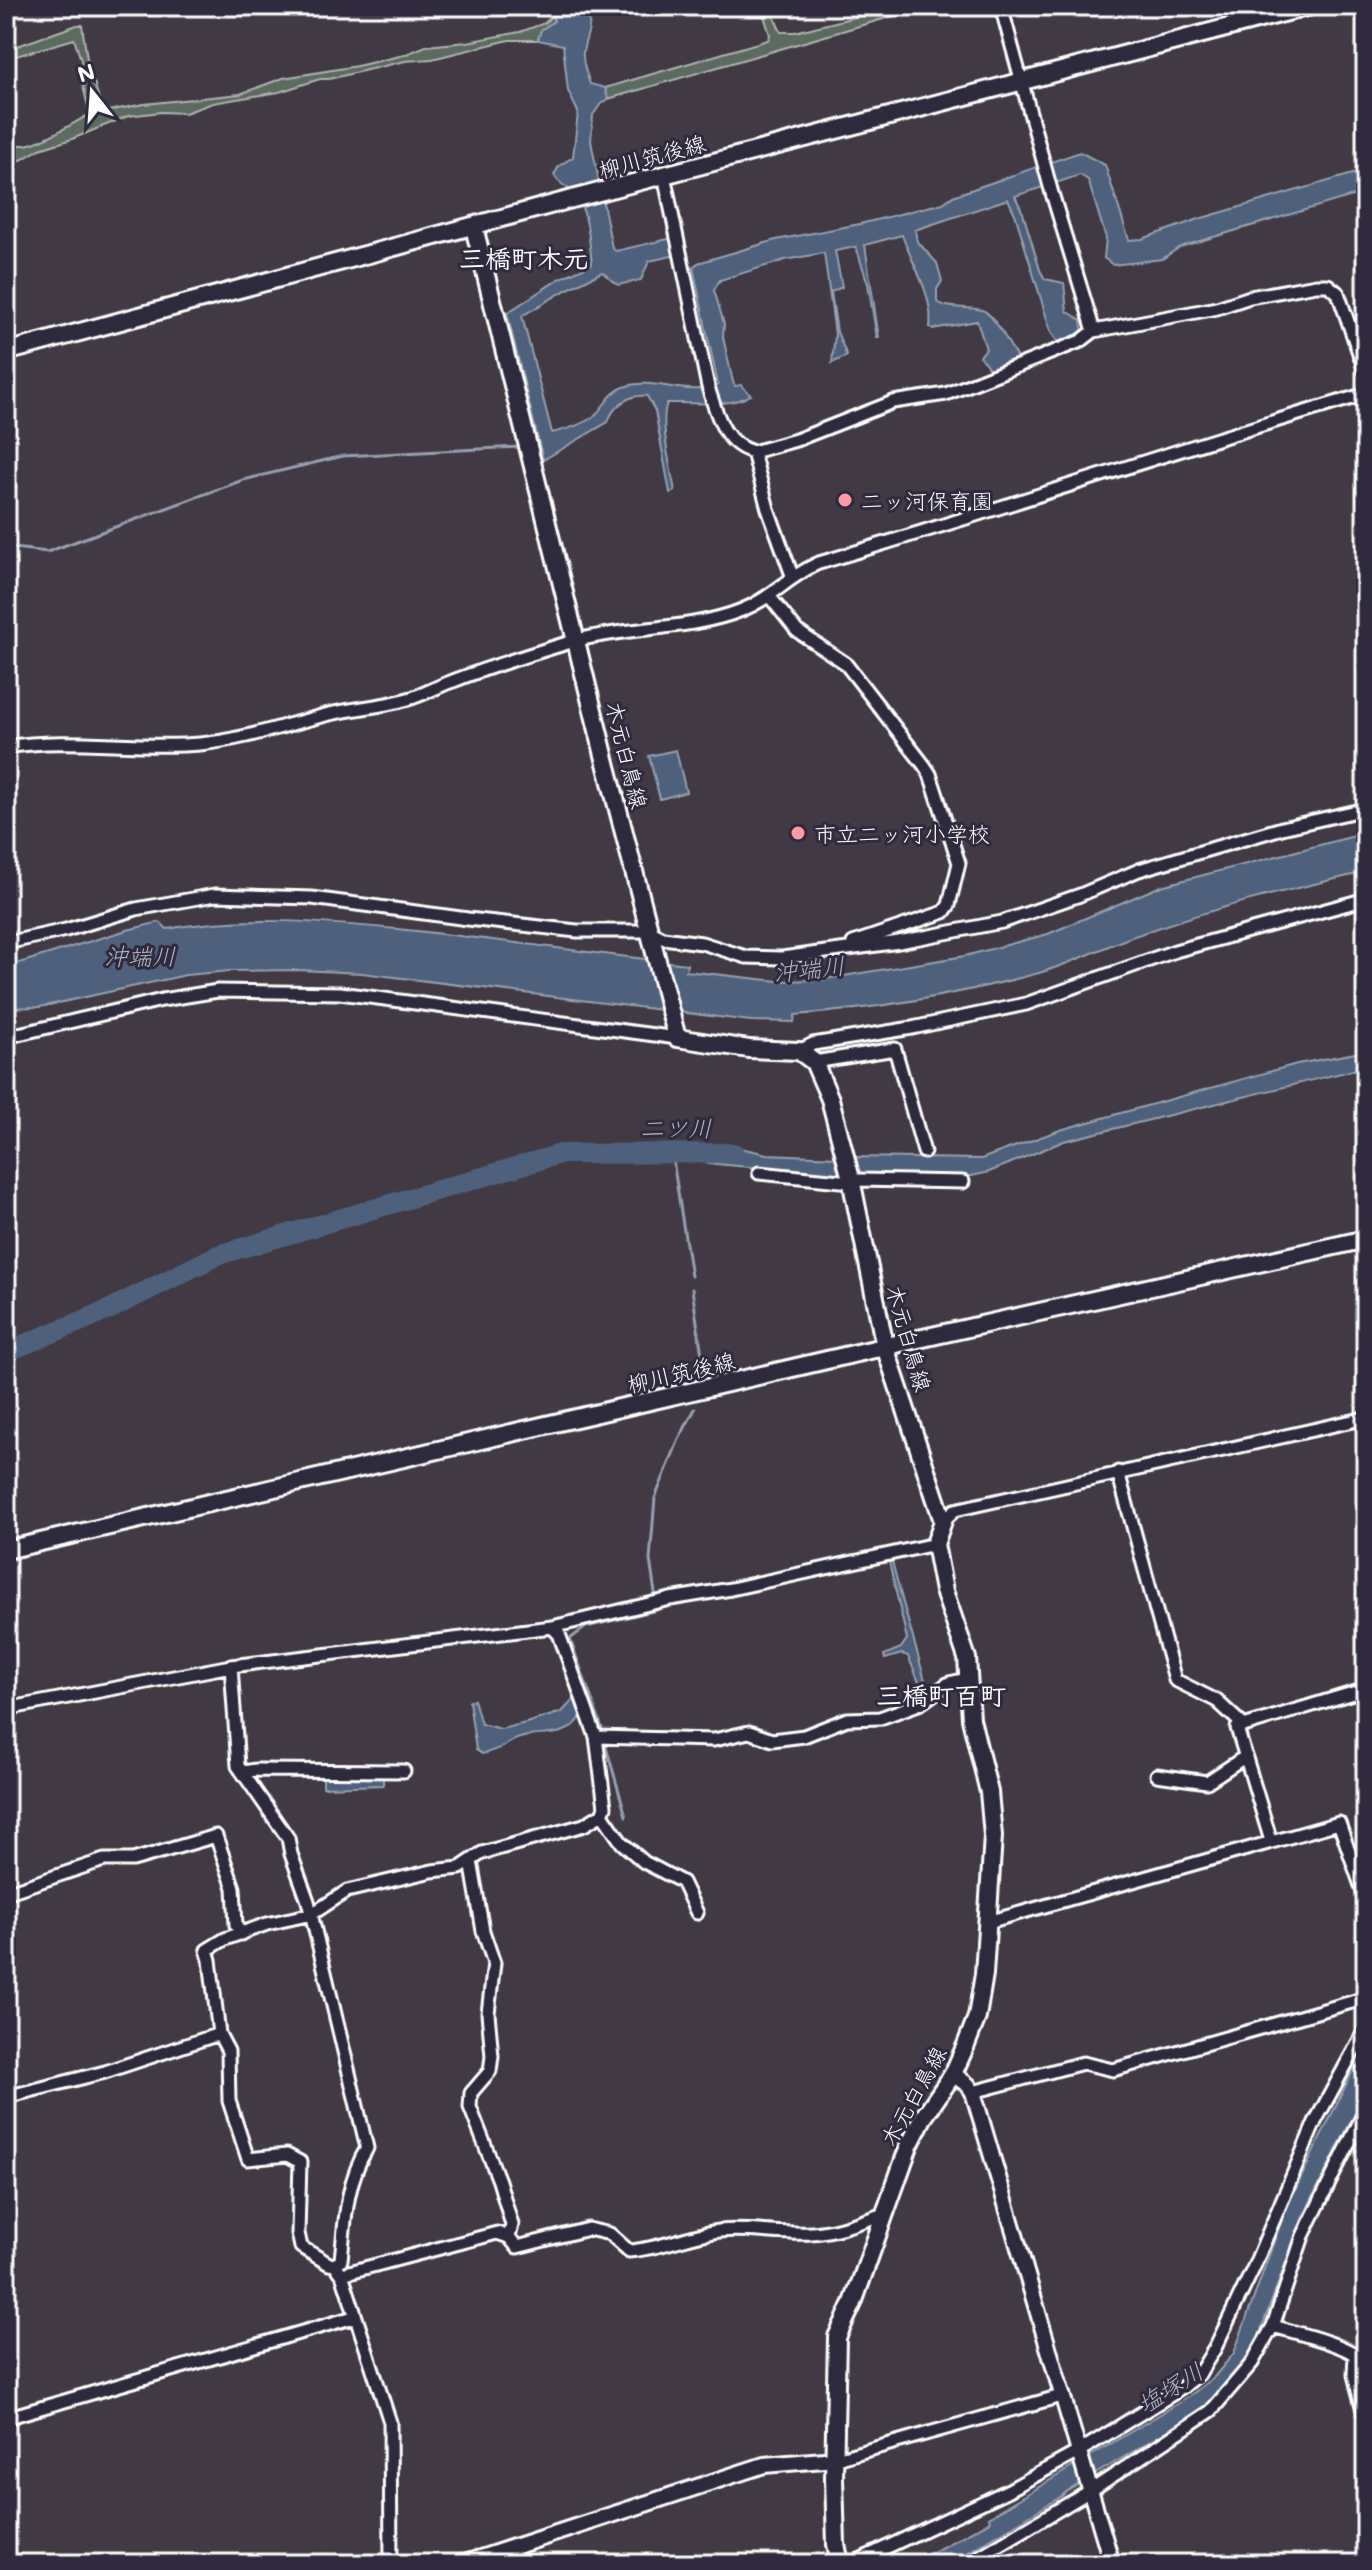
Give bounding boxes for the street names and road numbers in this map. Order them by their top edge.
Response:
street label: 柳川筑後線 [595,128,709,184]
street label: 木元白鳥線 [600,698,654,812]
street label: 木元白鳥線 [880,1281,938,1395]
street label: 柳川筑後線 [624,1345,738,1399]
street label: 木元白鳥線 [874,2041,952,2151]

